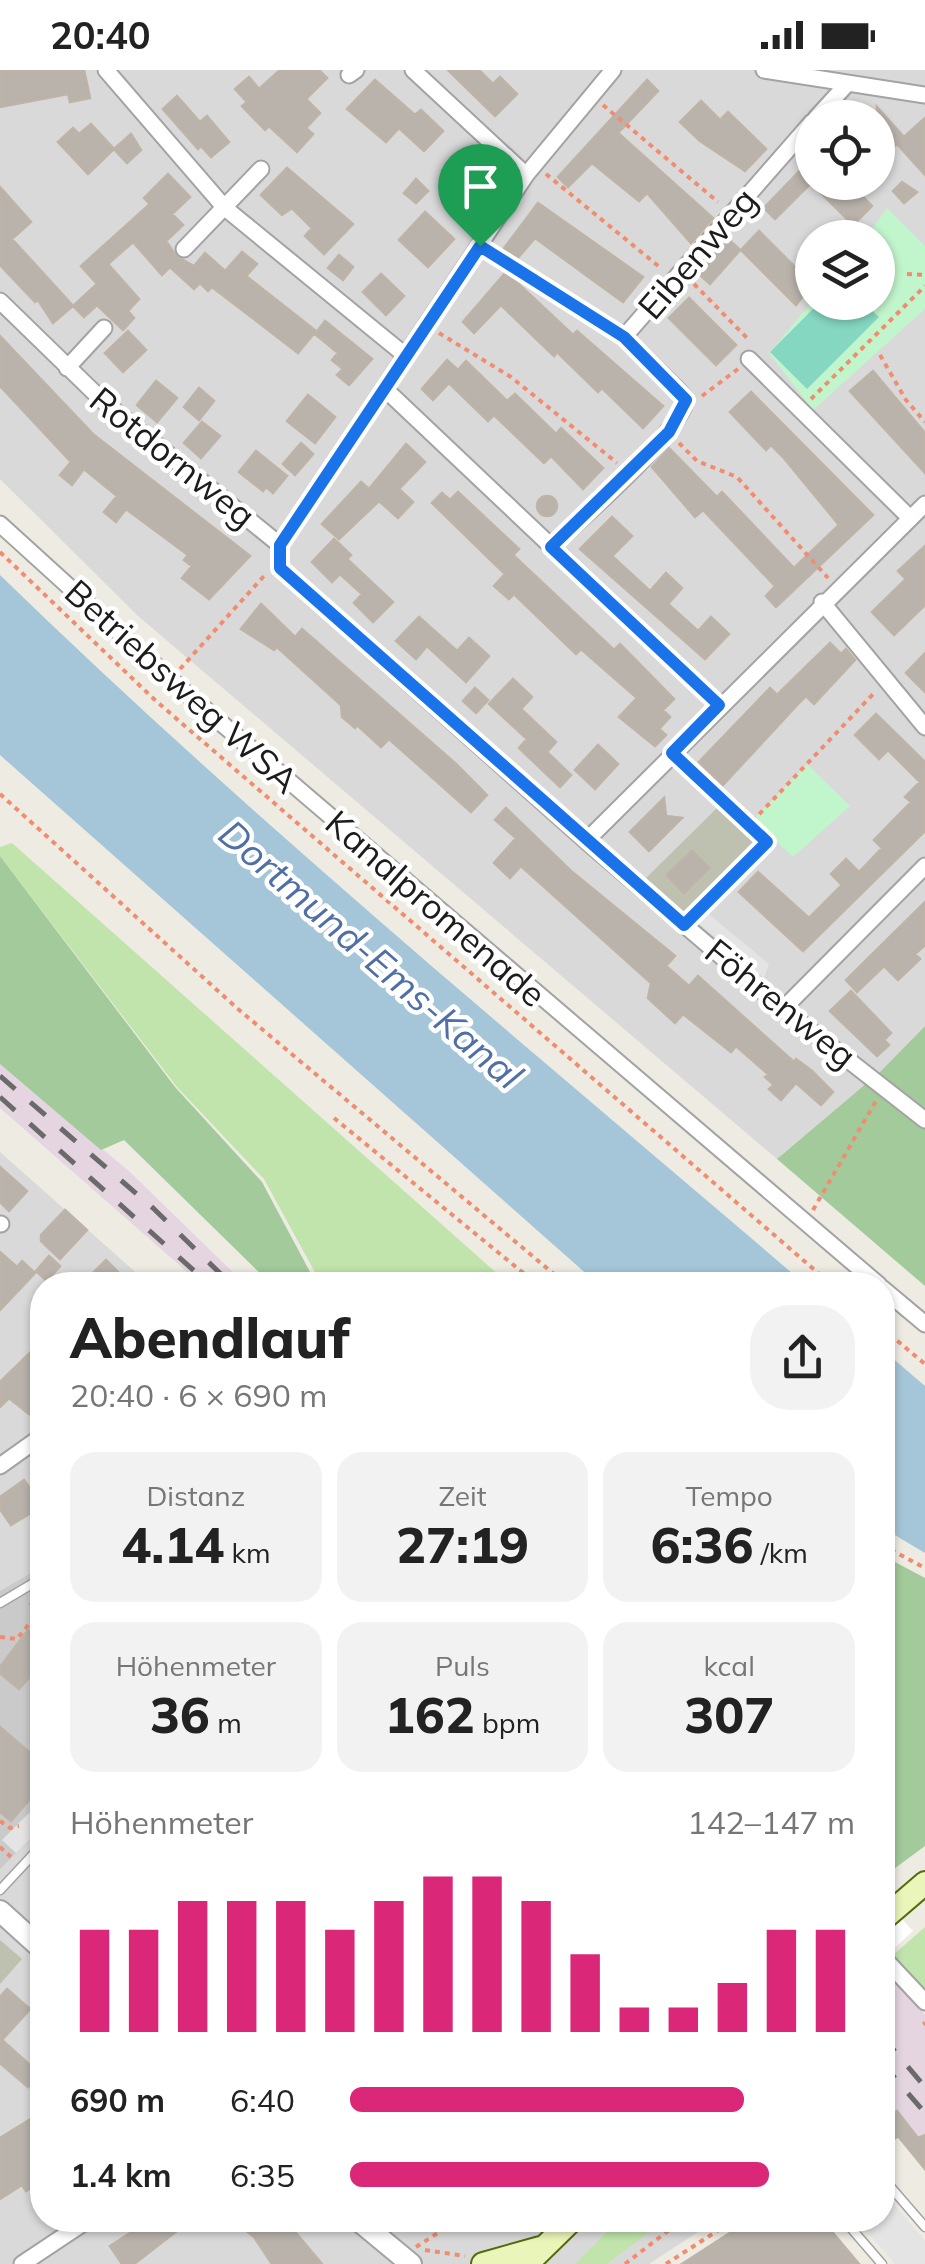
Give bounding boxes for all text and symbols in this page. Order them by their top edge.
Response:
text: 20:40 [50,11,151,59]
map controls [795,100,895,320]
button: locate [795,100,895,200]
pin [438,144,523,247]
icon: arrive [453,159,508,214]
street label: Eibenweg [628,178,766,328]
button: layers [795,220,895,320]
street label: Rotdornweg [81,377,265,537]
street label: Betriebsweg WSA [56,570,308,802]
street label: Kanalpromenade [317,800,555,1016]
water label: Dortmund-Ems-Kanal [209,809,533,1099]
street label: Föhrenweg [697,929,865,1077]
text: Abendlauf [70,1303,350,1372]
button: share [750,1305,855,1410]
text: 20:40 · 6 × 690 m [70,1375,327,1415]
text: Distanz [146,1478,245,1513]
text: Zeit [439,1478,486,1513]
text: Tempo [685,1478,773,1513]
text: 4.14 [121,1513,224,1576]
text: 27:19 [396,1513,529,1576]
text: 6:36 [651,1513,754,1576]
text: km [224,1535,270,1570]
text: /km [754,1535,808,1570]
text: Höhenmeter [116,1648,276,1683]
text: Puls [435,1648,490,1683]
text: kcal [704,1648,755,1683]
text: 36 [150,1683,210,1746]
text: 162 [385,1683,475,1746]
text: 307 [684,1683,774,1746]
text: m [210,1705,242,1740]
text: bpm [475,1705,540,1740]
text: Höhenmeter [70,1802,253,1842]
text: 142–147 m [687,1802,855,1842]
text: 690 m [70,2080,165,2120]
text: 6:40 [230,2080,295,2120]
text: 1.4 km [70,2155,172,2195]
text: 6:35 [230,2155,295,2195]

